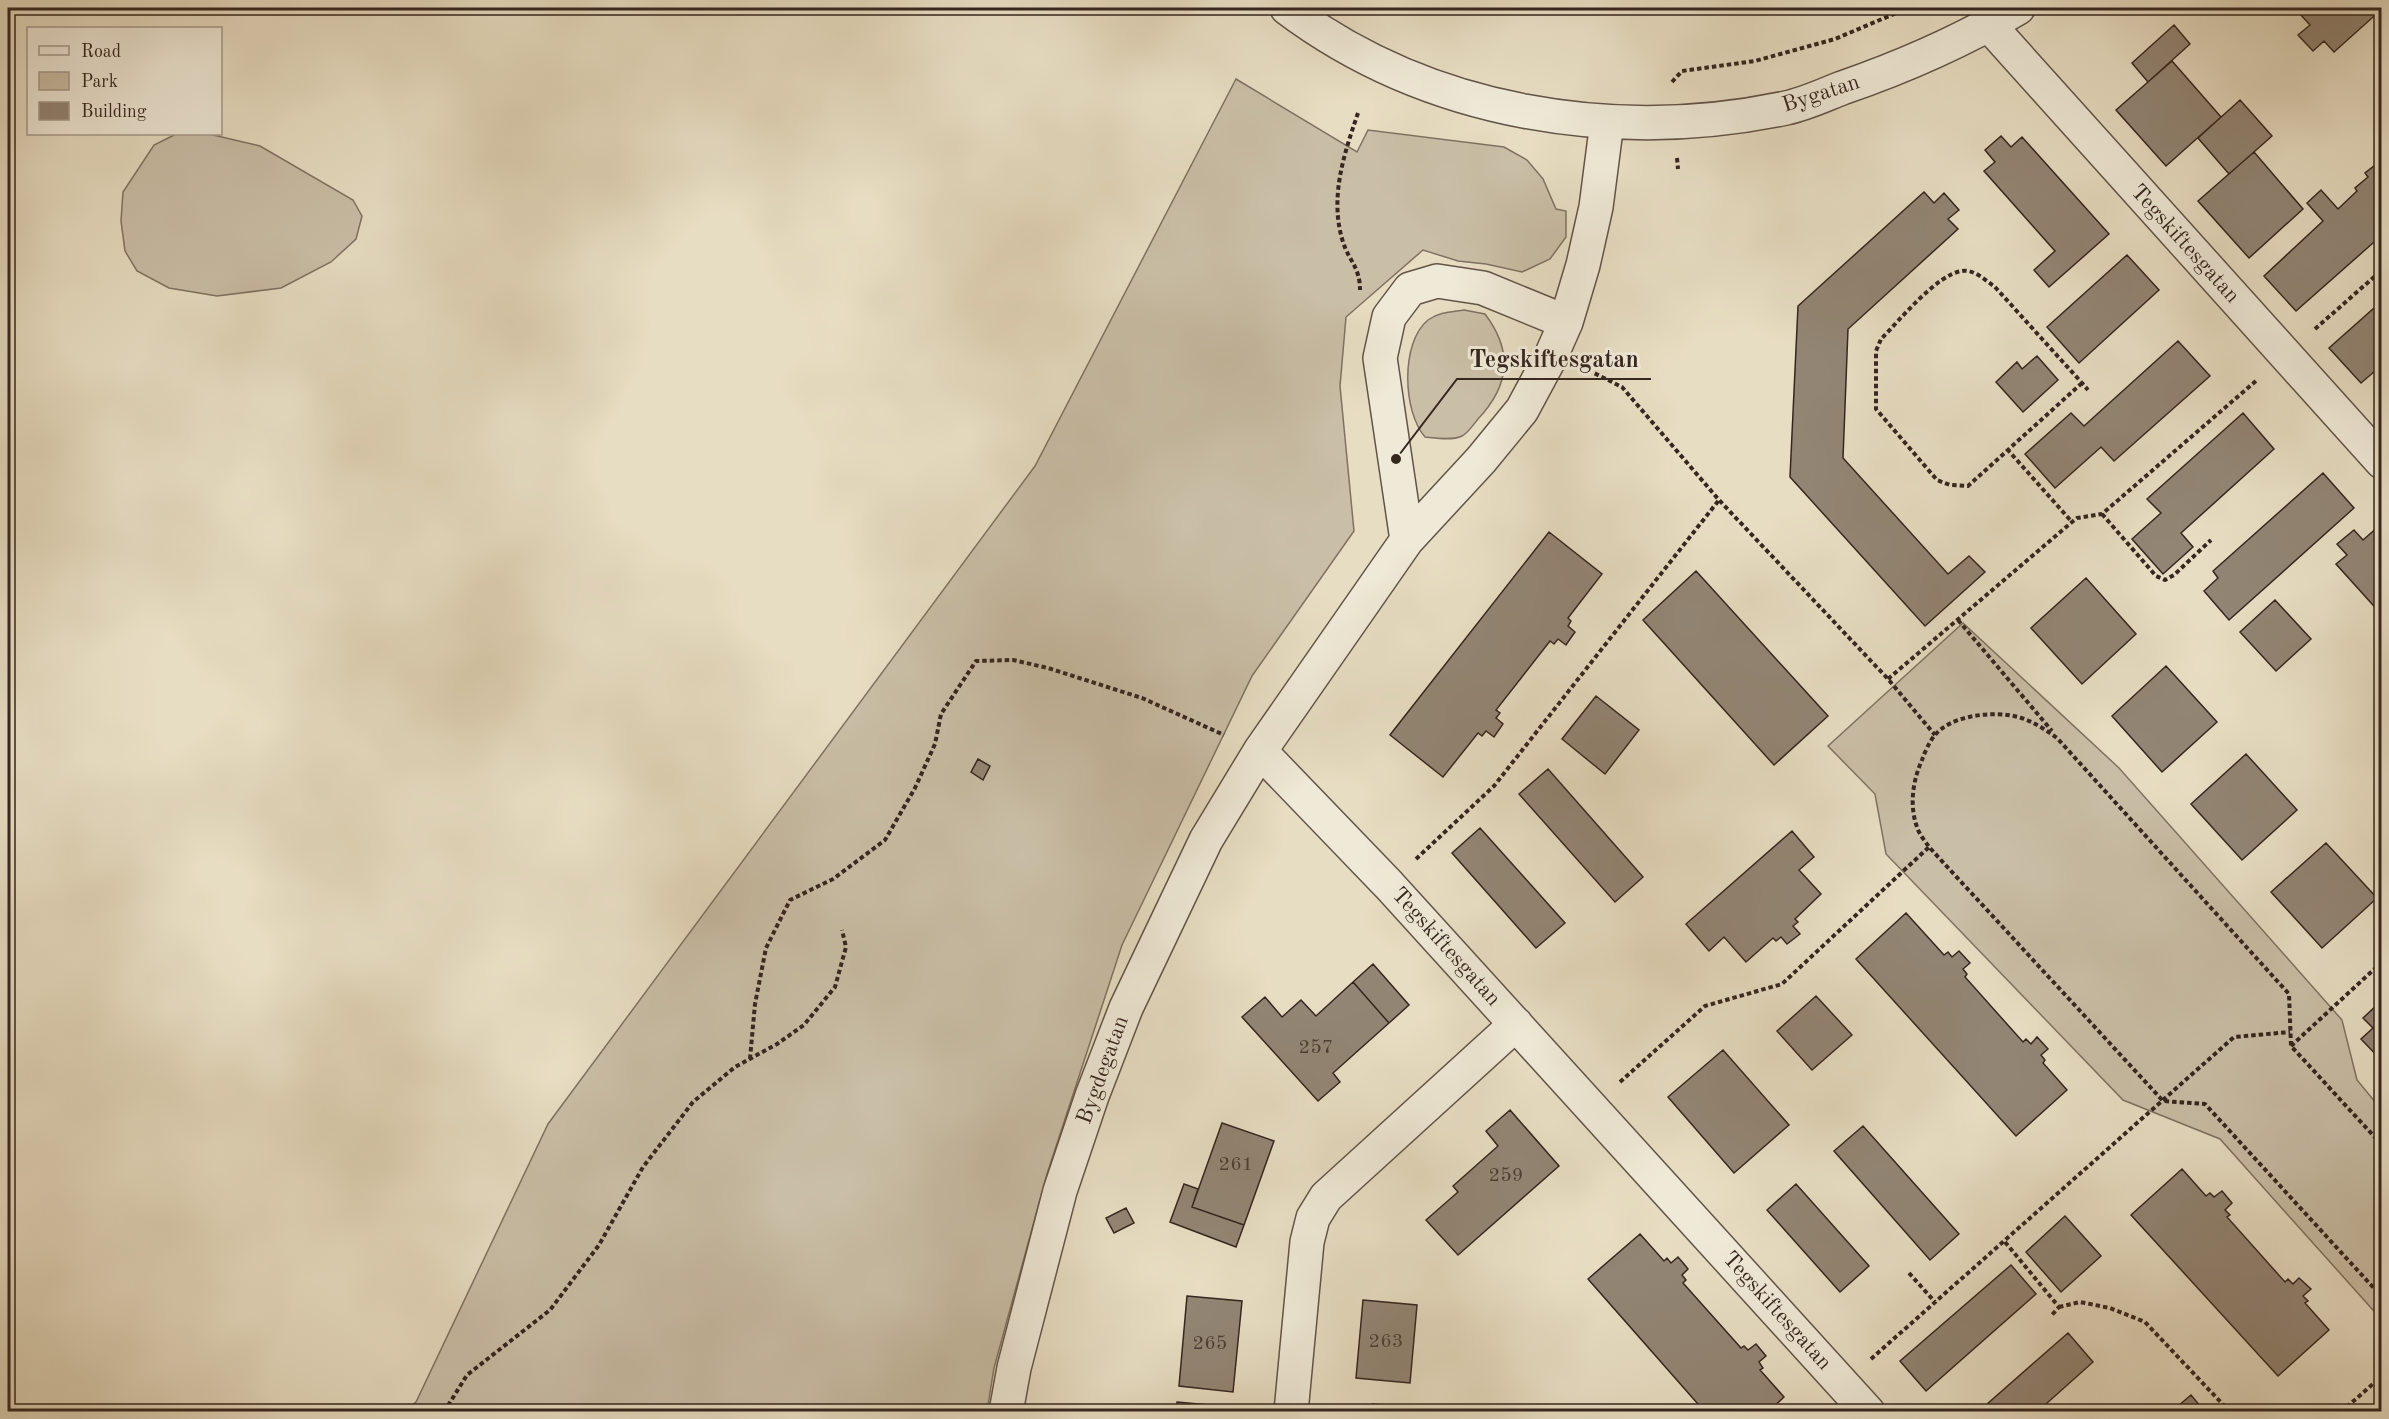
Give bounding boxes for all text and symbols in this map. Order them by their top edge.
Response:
legend [27,27,222,135]
text: Road [81,43,121,61]
street label: Bygatan [1780,71,1863,117]
text: Park [81,73,118,91]
text: Building [81,103,147,121]
street label: Tegskiftesgatan [2126,181,2244,308]
callout: Tegskiftesgatan [1457,337,1651,379]
text: Tegskiftesgatan [1469,349,1639,373]
street label: Tegskiftesgatan [1387,884,1505,1011]
street label: Bygdegatan [1073,1013,1133,1127]
house number: 257 [1299,1038,1333,1058]
house number: 261 [1219,1155,1253,1175]
house number: 259 [1489,1166,1523,1186]
street label: Tegskiftesgatan [1718,1248,1836,1375]
house number: 263 [1369,1332,1403,1352]
house number: 265 [1193,1334,1227,1354]

